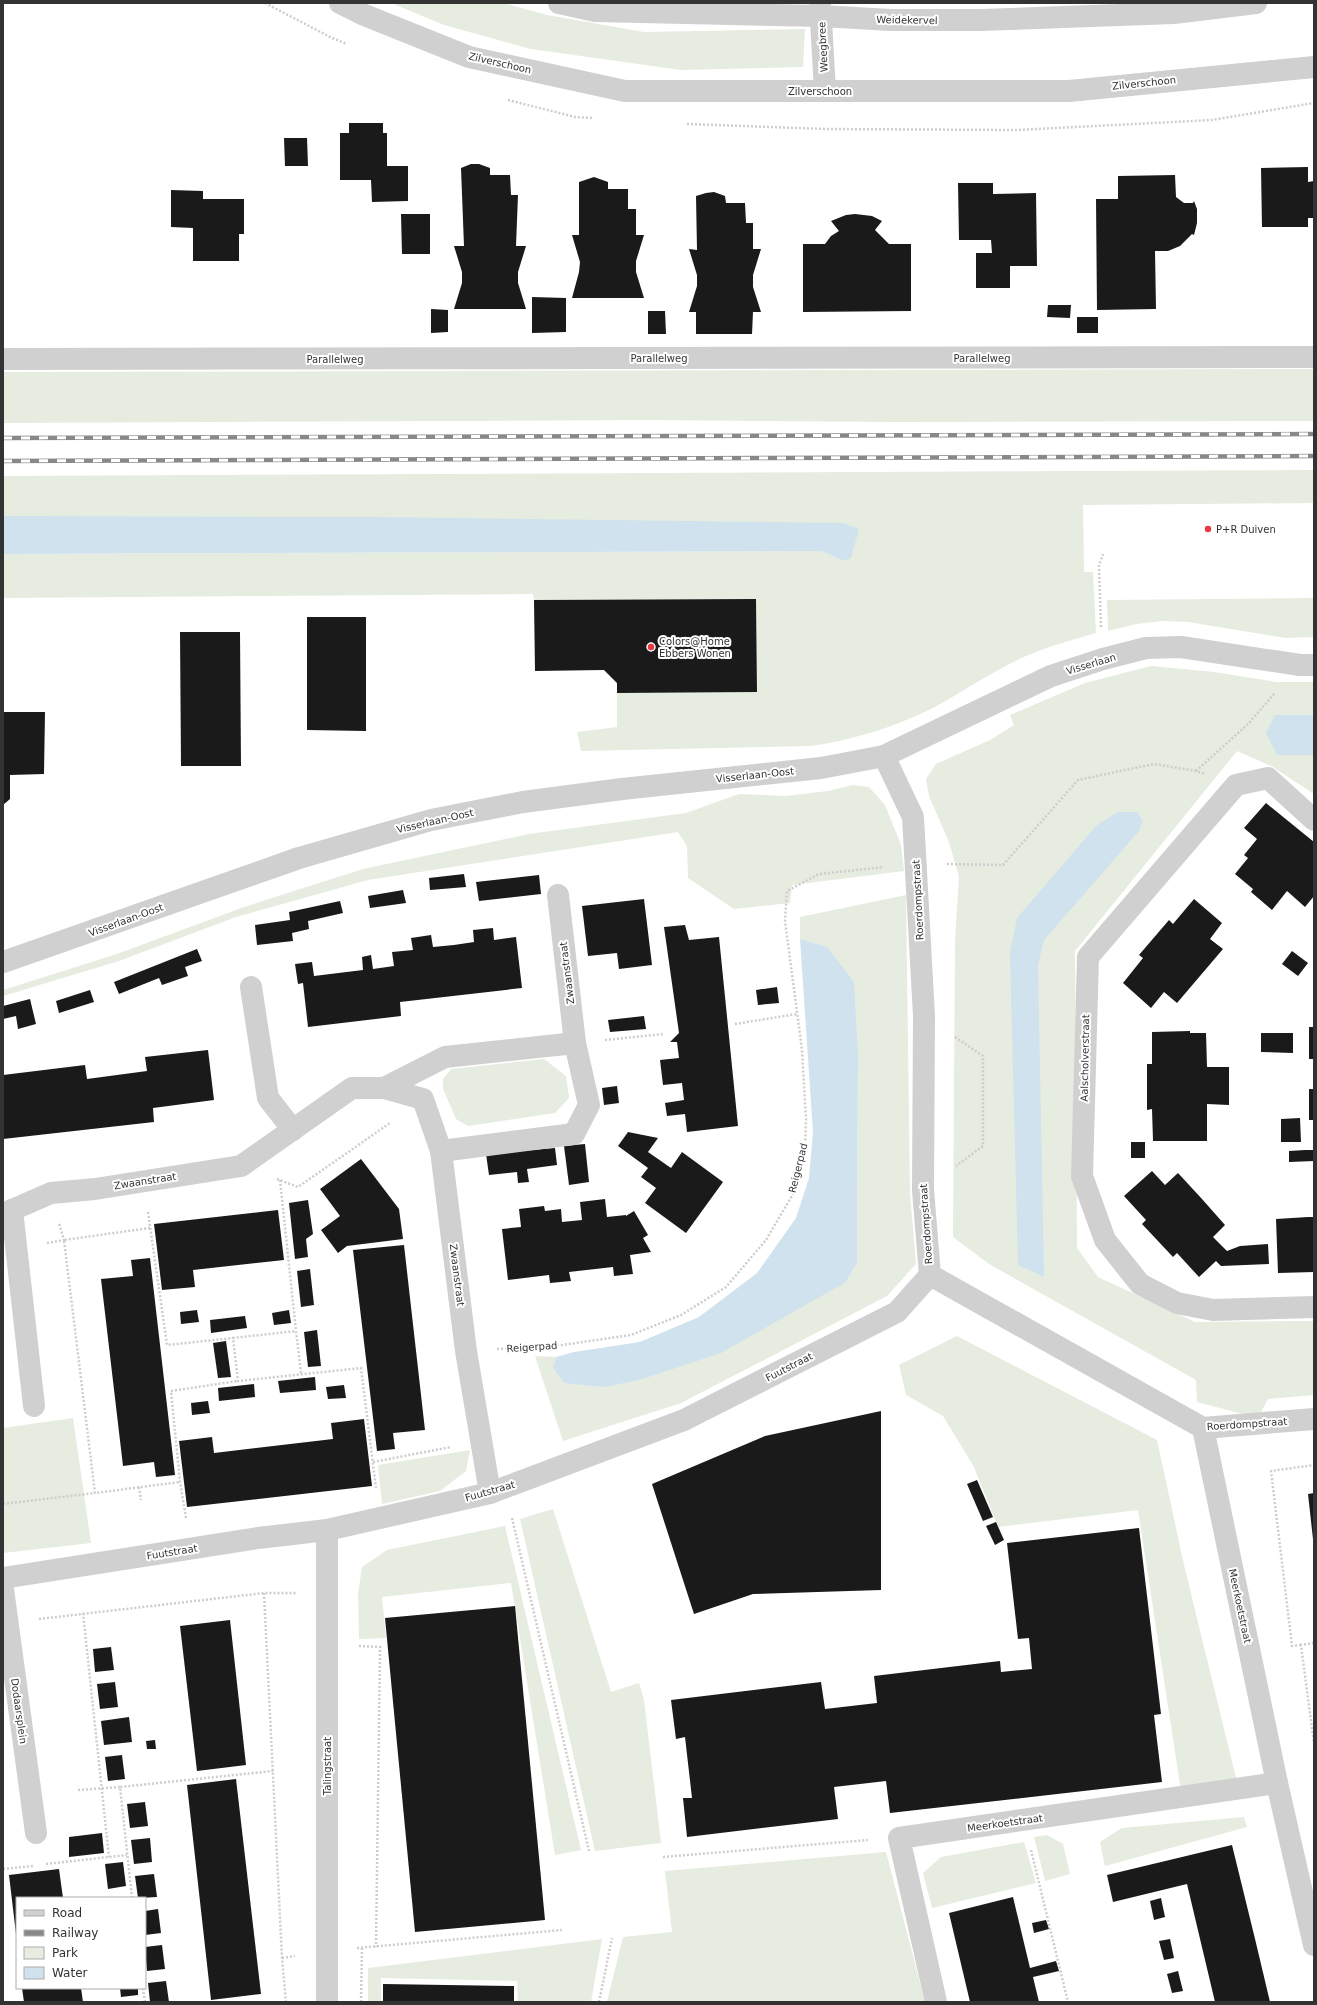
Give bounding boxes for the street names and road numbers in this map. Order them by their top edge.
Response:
street label: Weidekervel [876,14,938,26]
street label: Weegbree [816,21,830,73]
street label: Zilverschoon [467,50,533,76]
street label: Zilverschoon [1111,74,1177,92]
street label: Zilverschoon [788,86,852,97]
street label: Parallelweg [630,353,688,364]
street label: Parallelweg [953,353,1011,364]
street label: Parallelweg [306,354,364,365]
street label: Visserlaan [1065,651,1117,677]
street label: Visserlaan-Oost [715,765,795,785]
street label: Visserlaan-Oost [396,807,475,835]
street label: Roerdompstraat [910,859,926,941]
street label: Visserlaan-Oost [87,901,165,939]
street label: Zwaanstraat [558,941,576,1005]
street label: Aalscholverstraat [1079,1014,1091,1102]
street label: Reigerpad [787,1142,809,1194]
street label: Zwaanstraat [113,1171,177,1191]
street label: Roerdompstraat [918,1183,934,1265]
street label: Zwaanstraat [448,1243,466,1307]
street label: Reigerpad [506,1340,558,1354]
street label: Fuutstraat [764,1350,814,1384]
street label: Roerdompstraat [1206,1416,1288,1432]
street label: Fuutstraat [464,1479,516,1503]
street label: Fuutstraat [146,1543,198,1561]
street label: Meerkoetstraat [1227,1568,1253,1644]
street label: Dodaarsplein [9,1677,29,1745]
street label: Talingstraat [322,1737,333,1796]
street label: Meerkoetstraat [967,1812,1044,1834]

